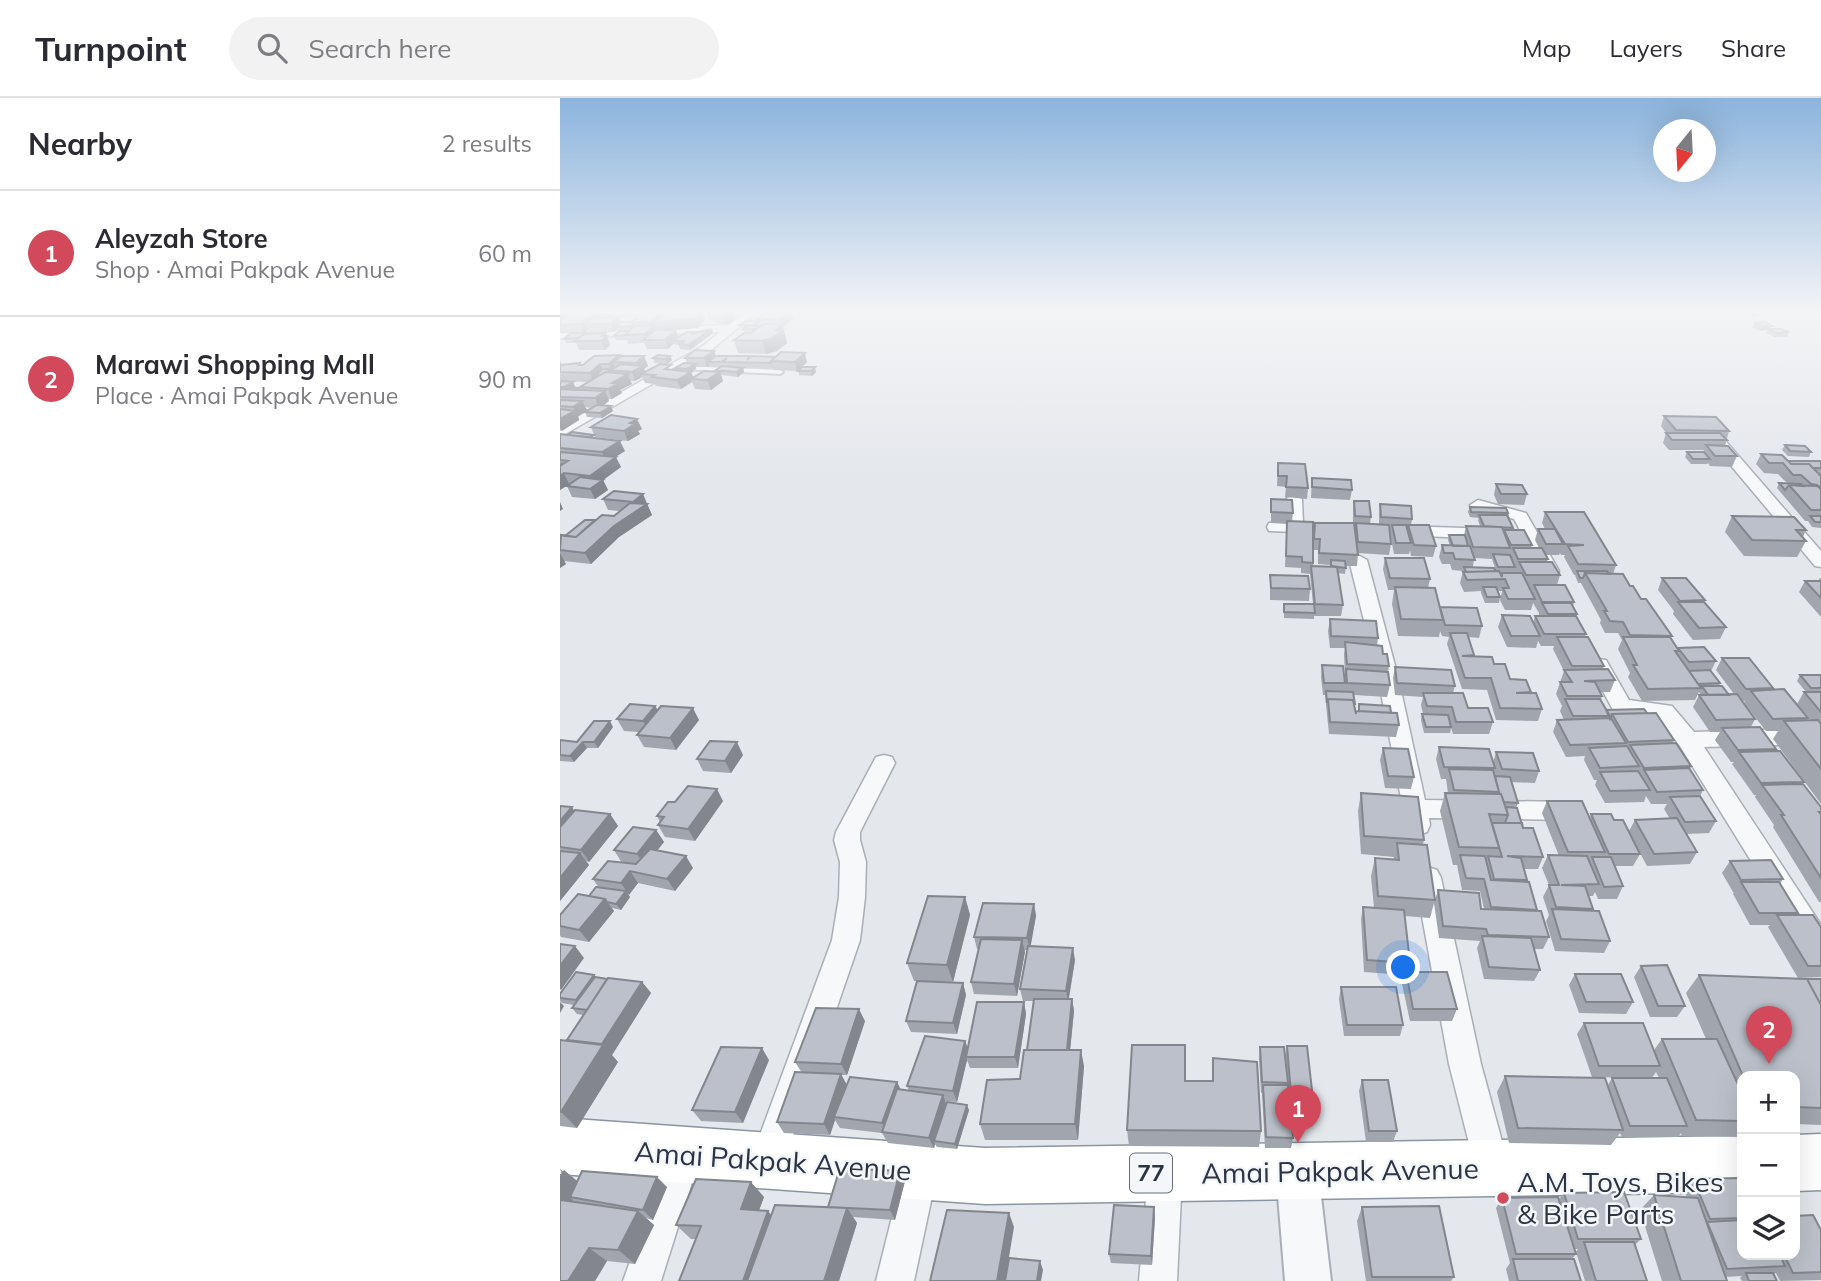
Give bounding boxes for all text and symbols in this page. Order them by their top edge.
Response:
search box [229,17,719,80]
text: Turnpoint [35,28,187,69]
icon: search [253,29,291,67]
text: Search here [309,32,451,65]
text: Map [1522,33,1571,63]
text: Layers [1609,33,1683,63]
text: Share [1721,33,1786,63]
north arrow [1653,119,1716,182]
text: Nearby [28,125,132,163]
text: 2 results [442,129,532,158]
text: Aleyzah Store [95,222,268,255]
text: 1 [44,239,58,268]
text: 60 m [478,239,532,268]
text: Shop · Amai Pakpak Avenue [95,255,395,284]
text: Marawi Shopping Mall [95,348,375,381]
text: 2 [44,365,58,394]
text: 90 m [478,365,532,394]
text: Place · Amai Pakpak Avenue [95,381,398,410]
your location [1386,950,1420,984]
pin: 2 [1746,1006,1792,1064]
map controls [1737,1071,1800,1260]
button: + [1737,1071,1800,1134]
pin: 1 [1275,1085,1321,1143]
street label: Amai Pakpak Avenue [633,1133,913,1188]
button: − [1737,1134,1800,1197]
street label: Amai Pakpak Avenue [1201,1151,1479,1190]
road number: 77 [1130,1154,1172,1192]
place label: A.M. Toys, Bikes & Bike Parts [1517,1164,1724,1231]
marker: A.M. Toys, Bikes & Bike Parts [1495,1190,1511,1206]
button: layers [1737,1197,1800,1260]

